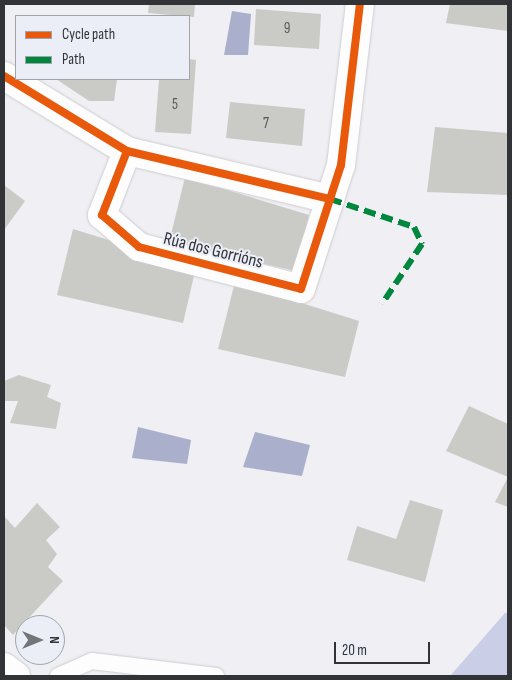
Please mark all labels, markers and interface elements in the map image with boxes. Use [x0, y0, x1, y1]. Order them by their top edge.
legend [15, 15, 190, 80]
house number: 9 [284, 20, 290, 38]
text: Cycle path [62, 25, 115, 44]
text: Path [62, 50, 85, 69]
house number: 5 [172, 96, 178, 114]
house number: 7 [263, 115, 269, 133]
street label: Rúa dos Gorrións [161, 228, 265, 274]
north arrow [15, 615, 65, 665]
scale bar [337, 632, 433, 664]
text: N [46, 636, 63, 644]
text: 20 m [342, 641, 367, 660]

